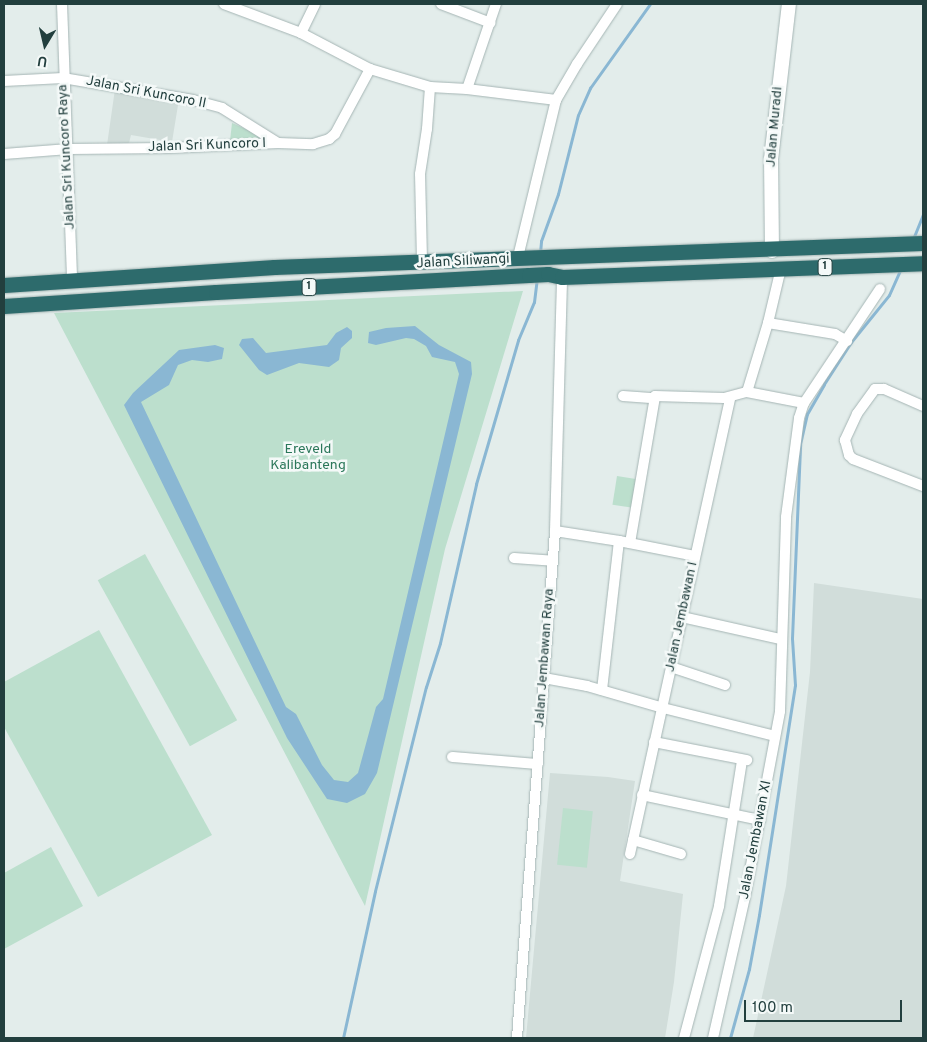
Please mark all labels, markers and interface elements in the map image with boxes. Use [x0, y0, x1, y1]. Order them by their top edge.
north arrow [20, 20, 70, 70]
text: U [36, 51, 49, 69]
street label: Jalan Sri Kuncoro II [84, 73, 208, 113]
street label: Jalan Sri Kuncoro Raya [55, 84, 79, 230]
street label: Jalan Muradi [763, 86, 787, 168]
street label: Jalan Sri Kuncoro I [148, 136, 266, 156]
street label: Jalan Siliwangi [416, 251, 510, 273]
road number: 1 [818, 258, 832, 276]
road number: 1 [302, 278, 316, 296]
park label: Ereveld Kalibanteng [270, 442, 346, 474]
street label: Jalan Jembawan I [662, 560, 702, 674]
street label: Jalan Jembawan Raya [532, 588, 558, 728]
street label: Jalan Jembawan XI [736, 779, 776, 901]
scale bar [747, 990, 904, 1022]
text: 100 m [752, 999, 793, 1018]

